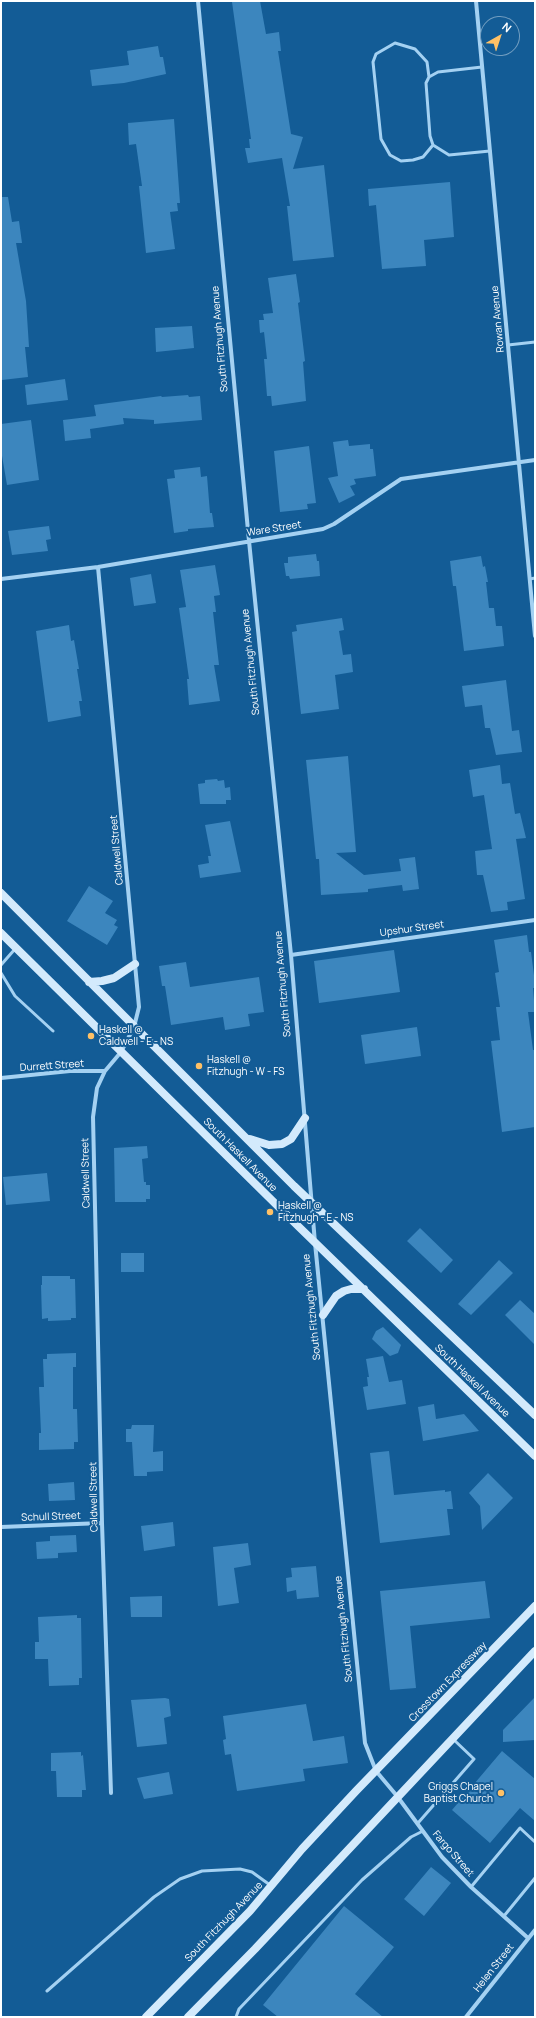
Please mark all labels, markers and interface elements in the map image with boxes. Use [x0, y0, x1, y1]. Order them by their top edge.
north arrow [480, 16, 520, 56]
text: N [499, 19, 515, 35]
street label: South Fitzhugh Avenue [209, 285, 231, 393]
street label: Rowan Avenue [489, 285, 507, 353]
street label: Ware Street [246, 519, 302, 539]
street label: South Fitzhugh Avenue [239, 608, 263, 716]
street label: Caldwell Street [108, 814, 126, 886]
street label: Upshur Street [379, 919, 445, 939]
street label: South Fitzhugh Avenue [272, 930, 294, 1038]
place label: Haskell @ Caldwell - E - NS [99, 1024, 173, 1048]
marker: Haskell @ Caldwell - E - NS [86, 1031, 96, 1041]
place label: Haskell @ Fitzhugh - W - FS [207, 1054, 284, 1078]
street label: Durrett Street [19, 1058, 85, 1074]
marker: Haskell @ Fitzhugh - W - FS [194, 1061, 204, 1071]
street label: South Haskell Avenue [201, 1116, 279, 1194]
street label: Caldwell Street [79, 1138, 93, 1208]
place label: Haskell @ Fitzhugh - E - NS [278, 1200, 354, 1224]
marker: Haskell @ Fitzhugh - E - NS [265, 1207, 275, 1217]
street label: South Fitzhugh Avenue [300, 1253, 324, 1361]
street label: South Haskell Avenue [432, 1342, 512, 1420]
street label: Caldwell Street [87, 1462, 101, 1532]
street label: Schull Street [21, 1510, 81, 1524]
street label: South Fitzhugh Avenue [332, 1575, 356, 1683]
street label: Crosstown Expressway [407, 1639, 489, 1725]
place label: Griggs Chapel Baptist Church [424, 1781, 493, 1804]
marker: Griggs Chapel Baptist Church [496, 1788, 506, 1798]
street label: Fargo Street [430, 1829, 476, 1879]
street label: South Fitzhugh Avenue [183, 1879, 265, 1965]
street label: Helen Street [471, 1941, 517, 1995]

